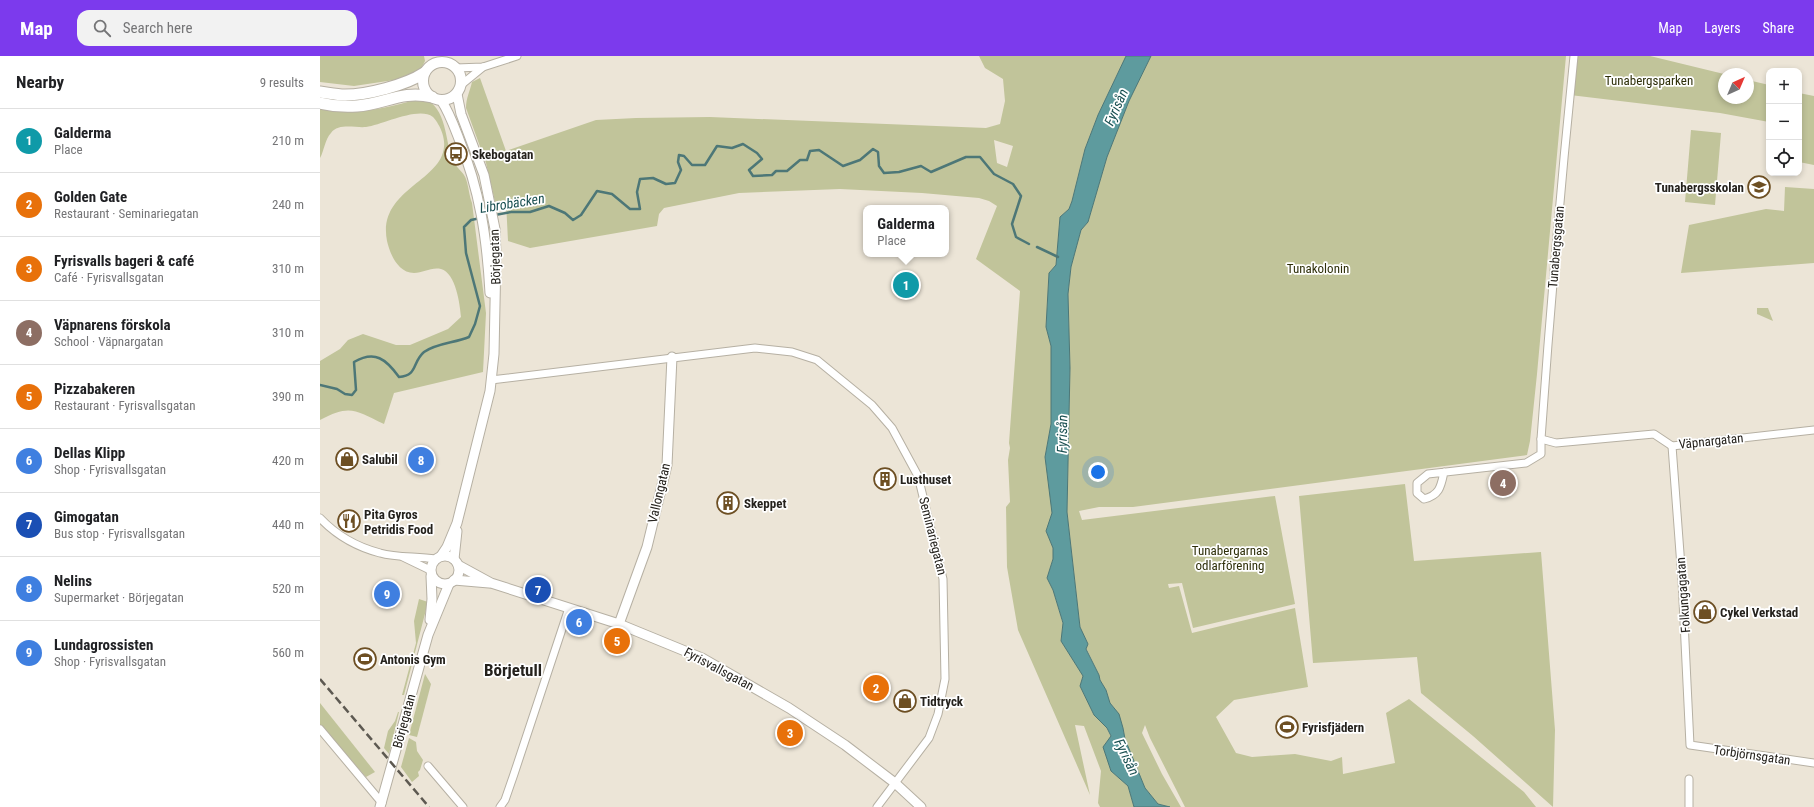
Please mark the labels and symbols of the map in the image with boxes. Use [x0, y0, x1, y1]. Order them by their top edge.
north arrow [1718, 68, 1754, 104]
park label: Tunabergsparken [1605, 73, 1693, 88]
water label: Fyrisån [1101, 86, 1131, 128]
bus stop icon: Skebogatan [443, 141, 469, 167]
place label: Skebogatan [472, 147, 533, 162]
school or university icon: Tunabergsskolan [1746, 174, 1772, 200]
place label: Tunabergsskolan [1655, 180, 1744, 195]
water label: Librobäcken [478, 190, 546, 216]
street label: Tunabergsgatan [1545, 205, 1567, 289]
street label: Börjegatan [487, 229, 503, 285]
park label: Tunakolonin [1287, 261, 1349, 276]
pin: 1 [893, 270, 919, 300]
water label: Fyrisån [1054, 415, 1070, 453]
street label: Väpnargatan [1678, 430, 1744, 452]
pin: 8 [408, 445, 434, 475]
shop icon: Salubil [334, 446, 360, 472]
place label: Salubil [362, 452, 398, 467]
street label: Vallongatan [645, 462, 673, 524]
your location [1088, 462, 1108, 482]
building icon: Lusthuset [872, 466, 898, 492]
pin: 4 [1490, 468, 1516, 498]
place label: Lusthuset [900, 472, 951, 487]
building icon: Skeppet [715, 490, 741, 516]
street label: Seminariegatan [916, 495, 950, 577]
place label: Skeppet [744, 496, 786, 511]
place label: Pita Gyros Petridis Food [364, 507, 433, 537]
restaurant icon: Pita Gyros Petridis Food [336, 508, 362, 534]
park label: Tunabergarnas odlarförening [1192, 543, 1268, 573]
street label: Folkungagatan [1673, 557, 1693, 633]
pin: 7 [525, 575, 551, 605]
pin: 9 [374, 579, 400, 609]
shop icon: Cykel Verkstad [1692, 599, 1718, 625]
place label: Cykel Verkstad [1720, 605, 1798, 620]
pin: 6 [566, 607, 592, 637]
pin: 5 [604, 626, 630, 656]
street label: Fyrisvallsgatan [681, 644, 757, 694]
sports icon: Antonis Gym [352, 646, 378, 672]
place label: Antonis Gym [380, 652, 446, 667]
district label: Börjetull [484, 660, 542, 680]
pin: 2 [863, 673, 889, 703]
shop icon: Tidtryck [892, 688, 918, 714]
street label: Börjegatan [390, 692, 418, 750]
place label: Tidtryck [920, 694, 964, 709]
sports icon: Fyrisfjädern [1274, 714, 1300, 740]
pin: 3 [777, 718, 803, 748]
place label: Fyrisfjädern [1302, 720, 1364, 735]
water label: Fyrisån [1111, 736, 1143, 778]
street label: Torbjörnsgatan [1712, 742, 1792, 768]

